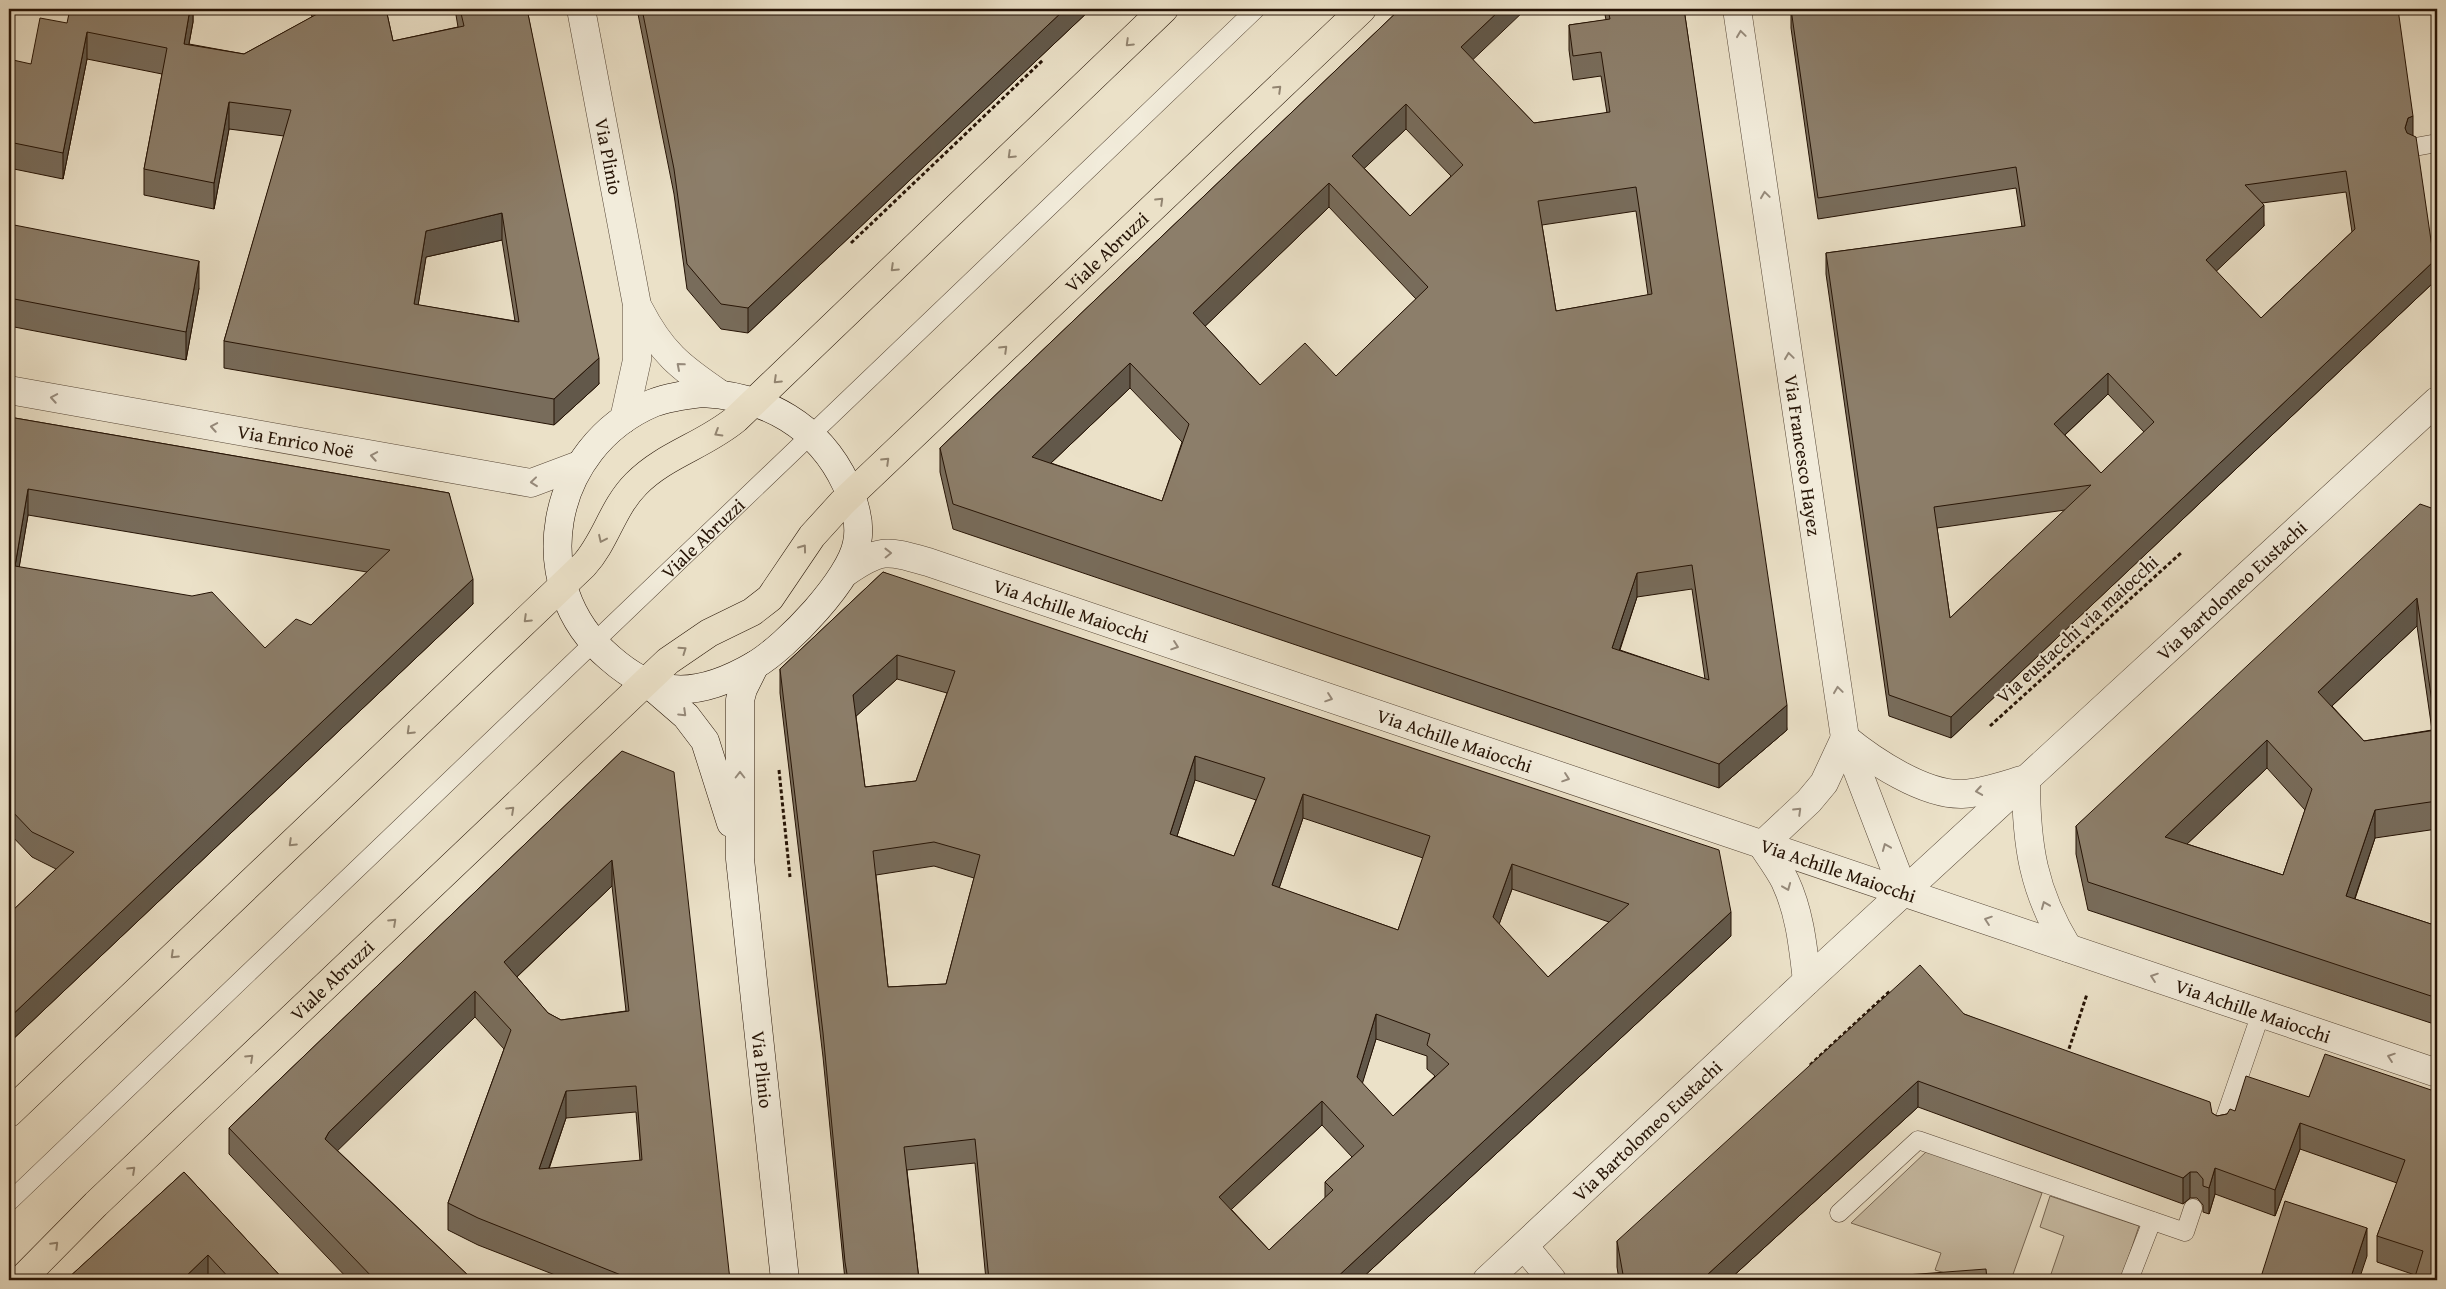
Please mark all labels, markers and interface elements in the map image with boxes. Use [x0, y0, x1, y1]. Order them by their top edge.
one-way arrow [1736, 30, 1747, 38]
one-way arrow [1125, 37, 1134, 46]
one-way arrow [1272, 86, 1281, 95]
street label: Via Plinio [588, 116, 630, 197]
one-way arrow [1008, 149, 1017, 158]
one-way arrow [1760, 191, 1771, 199]
one-way arrow [1154, 197, 1163, 206]
street label: Viale Abruzzi [1058, 205, 1155, 299]
one-way arrow [891, 262, 900, 271]
one-way arrow [998, 346, 1007, 355]
one-way arrow [1784, 352, 1794, 360]
one-way arrow [677, 363, 686, 371]
street label: Via Francesco Hayez [1777, 373, 1829, 538]
one-way arrow [774, 374, 783, 383]
one-way arrow [49, 394, 58, 404]
street label: Via Enrico Noë [235, 417, 356, 465]
one-way arrow [209, 422, 218, 433]
one-way arrow [714, 426, 723, 436]
one-way arrow [369, 451, 378, 461]
one-way arrow [881, 458, 890, 467]
one-way arrow [529, 476, 537, 487]
street label: Viale Abruzzi [654, 491, 751, 585]
street label: Via Bartolomeo Eustachi [2150, 514, 2313, 667]
one-way arrow [598, 534, 608, 543]
one-way arrow [797, 544, 806, 553]
one-way arrow [884, 548, 892, 559]
street label: Via eustacchi via maiocchi [1990, 548, 2164, 710]
street label: Via Achille Maiocchi [990, 571, 1153, 650]
one-way arrow [524, 613, 533, 622]
one-way arrow [1170, 640, 1179, 650]
one-way arrow [677, 647, 687, 656]
one-way arrow [1833, 686, 1843, 694]
one-way arrow [1324, 692, 1333, 702]
street label: Via Achille Maiocchi [1373, 701, 1536, 780]
one-way arrow [677, 707, 686, 716]
one-way arrow [406, 725, 415, 734]
one-way arrow [735, 771, 745, 778]
one-way arrow [1561, 772, 1569, 782]
one-way arrow [1974, 786, 1983, 796]
one-way arrow [505, 807, 514, 816]
one-way arrow [1792, 808, 1801, 817]
street label: Via Achille Maiocchi [1757, 831, 1920, 910]
one-way arrow [289, 837, 298, 846]
one-way arrow [1881, 843, 1892, 852]
one-way arrow [1781, 882, 1791, 890]
one-way arrow [2040, 901, 2051, 910]
one-way arrow [1985, 916, 1993, 926]
one-way arrow [387, 919, 396, 928]
street label: Viale Abruzzi [284, 933, 380, 1027]
one-way arrow [171, 949, 180, 958]
street label: Via Achille Maiocchi [2172, 971, 2335, 1050]
one-way arrow [2151, 973, 2159, 983]
street label: Via Plinio [744, 1030, 781, 1110]
street label: Via Bartolomeo Eustachi [1566, 1053, 1728, 1208]
one-way arrow [2387, 1053, 2396, 1063]
one-way arrow [244, 1055, 253, 1064]
one-way arrow [126, 1167, 135, 1176]
one-way arrow [49, 1242, 58, 1251]

